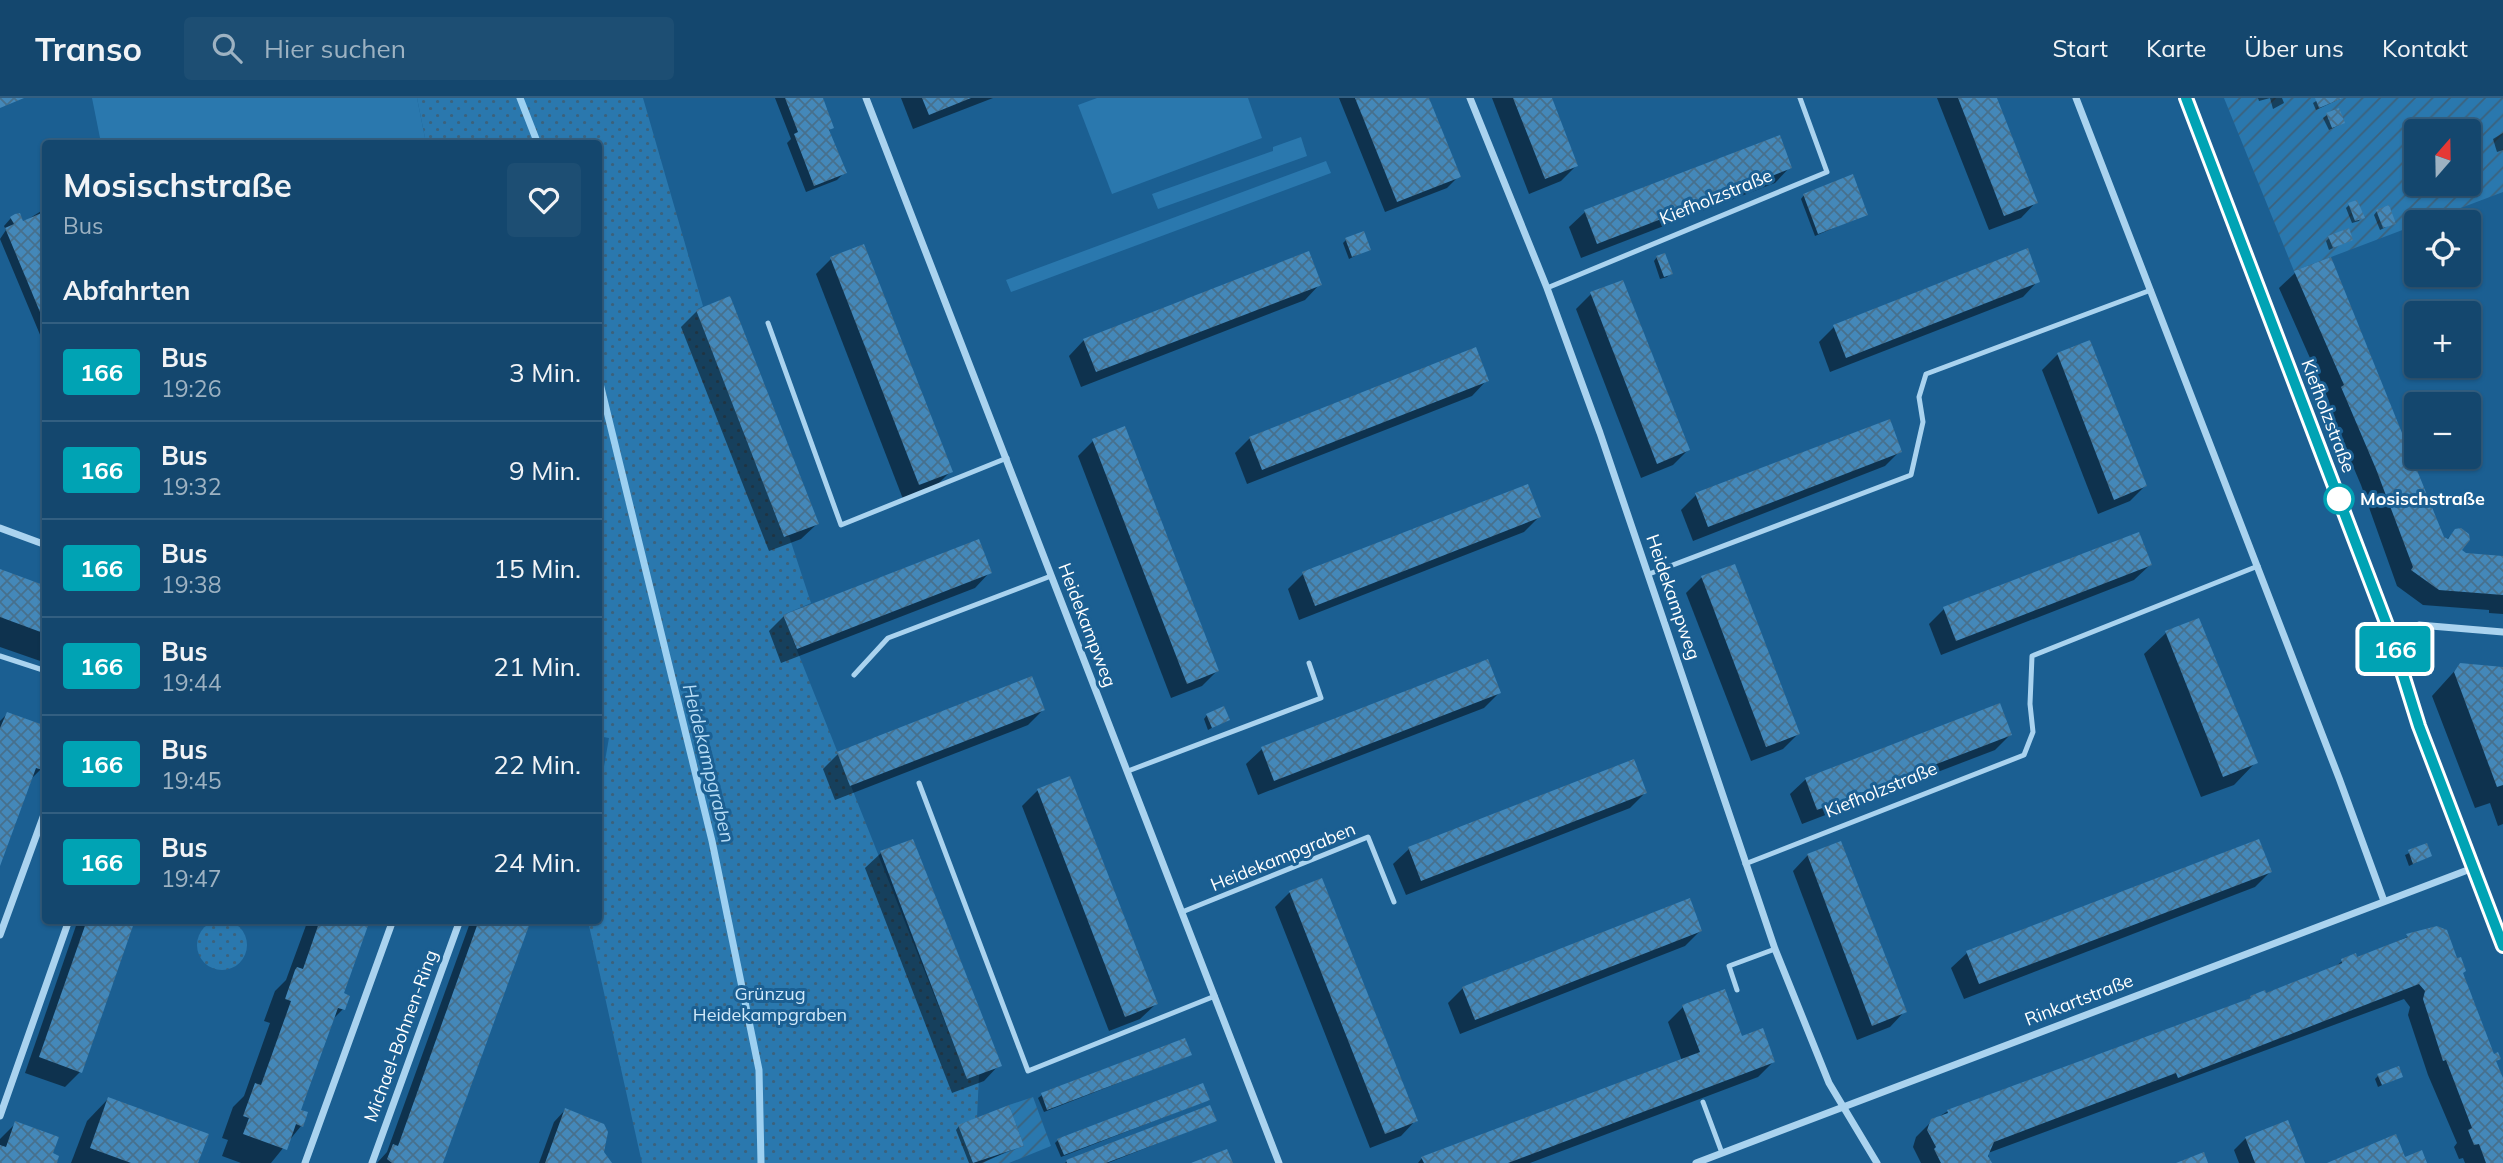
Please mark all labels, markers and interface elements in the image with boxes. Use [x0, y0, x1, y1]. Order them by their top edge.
search box [184, 17, 674, 80]
text: Transo [35, 28, 142, 69]
icon: search [208, 29, 246, 67]
text: Hier suchen [264, 32, 406, 65]
text: Start [2052, 33, 2108, 63]
text: Karte [2146, 33, 2206, 63]
text: Über uns [2244, 33, 2344, 63]
text: Kontakt [2382, 33, 2468, 63]
north arrow [2404, 119, 2482, 196]
map controls [2404, 119, 2481, 469]
button: heart [507, 163, 581, 237]
street label: Kiefholzstraße [1656, 163, 1776, 230]
text: Mosischstraße [63, 164, 292, 205]
button: locate [2404, 210, 2481, 287]
text: Bus [63, 211, 103, 240]
text: Abfahrten [63, 274, 190, 307]
button: + [2404, 301, 2481, 378]
text: Bus [161, 341, 207, 374]
text: 3 Min. [509, 356, 581, 389]
street label: Kiefholzstraße [2296, 356, 2361, 476]
text: 166 [80, 357, 123, 387]
text: 19:26 [161, 374, 221, 403]
button: − [2404, 392, 2481, 469]
text: Bus [161, 439, 207, 472]
text: 9 Min. [509, 454, 581, 487]
text: 166 [80, 455, 123, 485]
text: 19:32 [161, 472, 221, 501]
marker: Mosischstraße [2324, 484, 2354, 514]
place label: Mosischstraße [2360, 487, 2485, 510]
street label: Heidekampweg [1641, 531, 1706, 663]
text: Bus [161, 537, 207, 570]
text: 15 Min. [493, 552, 581, 585]
text: 166 [80, 553, 123, 583]
street label: Heidekampweg [1053, 560, 1122, 690]
text: 19:38 [161, 570, 221, 599]
line badge: 166 [2355, 626, 2435, 672]
text: 166 [2373, 634, 2417, 664]
text: Bus [161, 635, 207, 668]
text: 21 Min. [493, 650, 581, 683]
text: 166 [80, 651, 123, 681]
text: 19:44 [161, 668, 221, 697]
water label: Heidekampgraben [678, 681, 740, 845]
text: Bus [161, 733, 207, 766]
text: 22 Min. [493, 748, 581, 781]
text: 166 [80, 749, 123, 779]
street label: Kiefholzstraße [1821, 756, 1941, 823]
text: 19:45 [161, 766, 221, 795]
street label: Heidekampgraben [1207, 817, 1359, 896]
text: Bus [161, 831, 207, 864]
text: 24 Min. [493, 846, 581, 879]
text: 166 [80, 847, 123, 877]
text: 19:47 [161, 864, 221, 893]
street label: Michael-Bohnen-Ring [359, 947, 442, 1125]
street label: Rinkartstraße [2021, 968, 2136, 1031]
park label: Grünzug Heidekampgraben [693, 982, 847, 1026]

